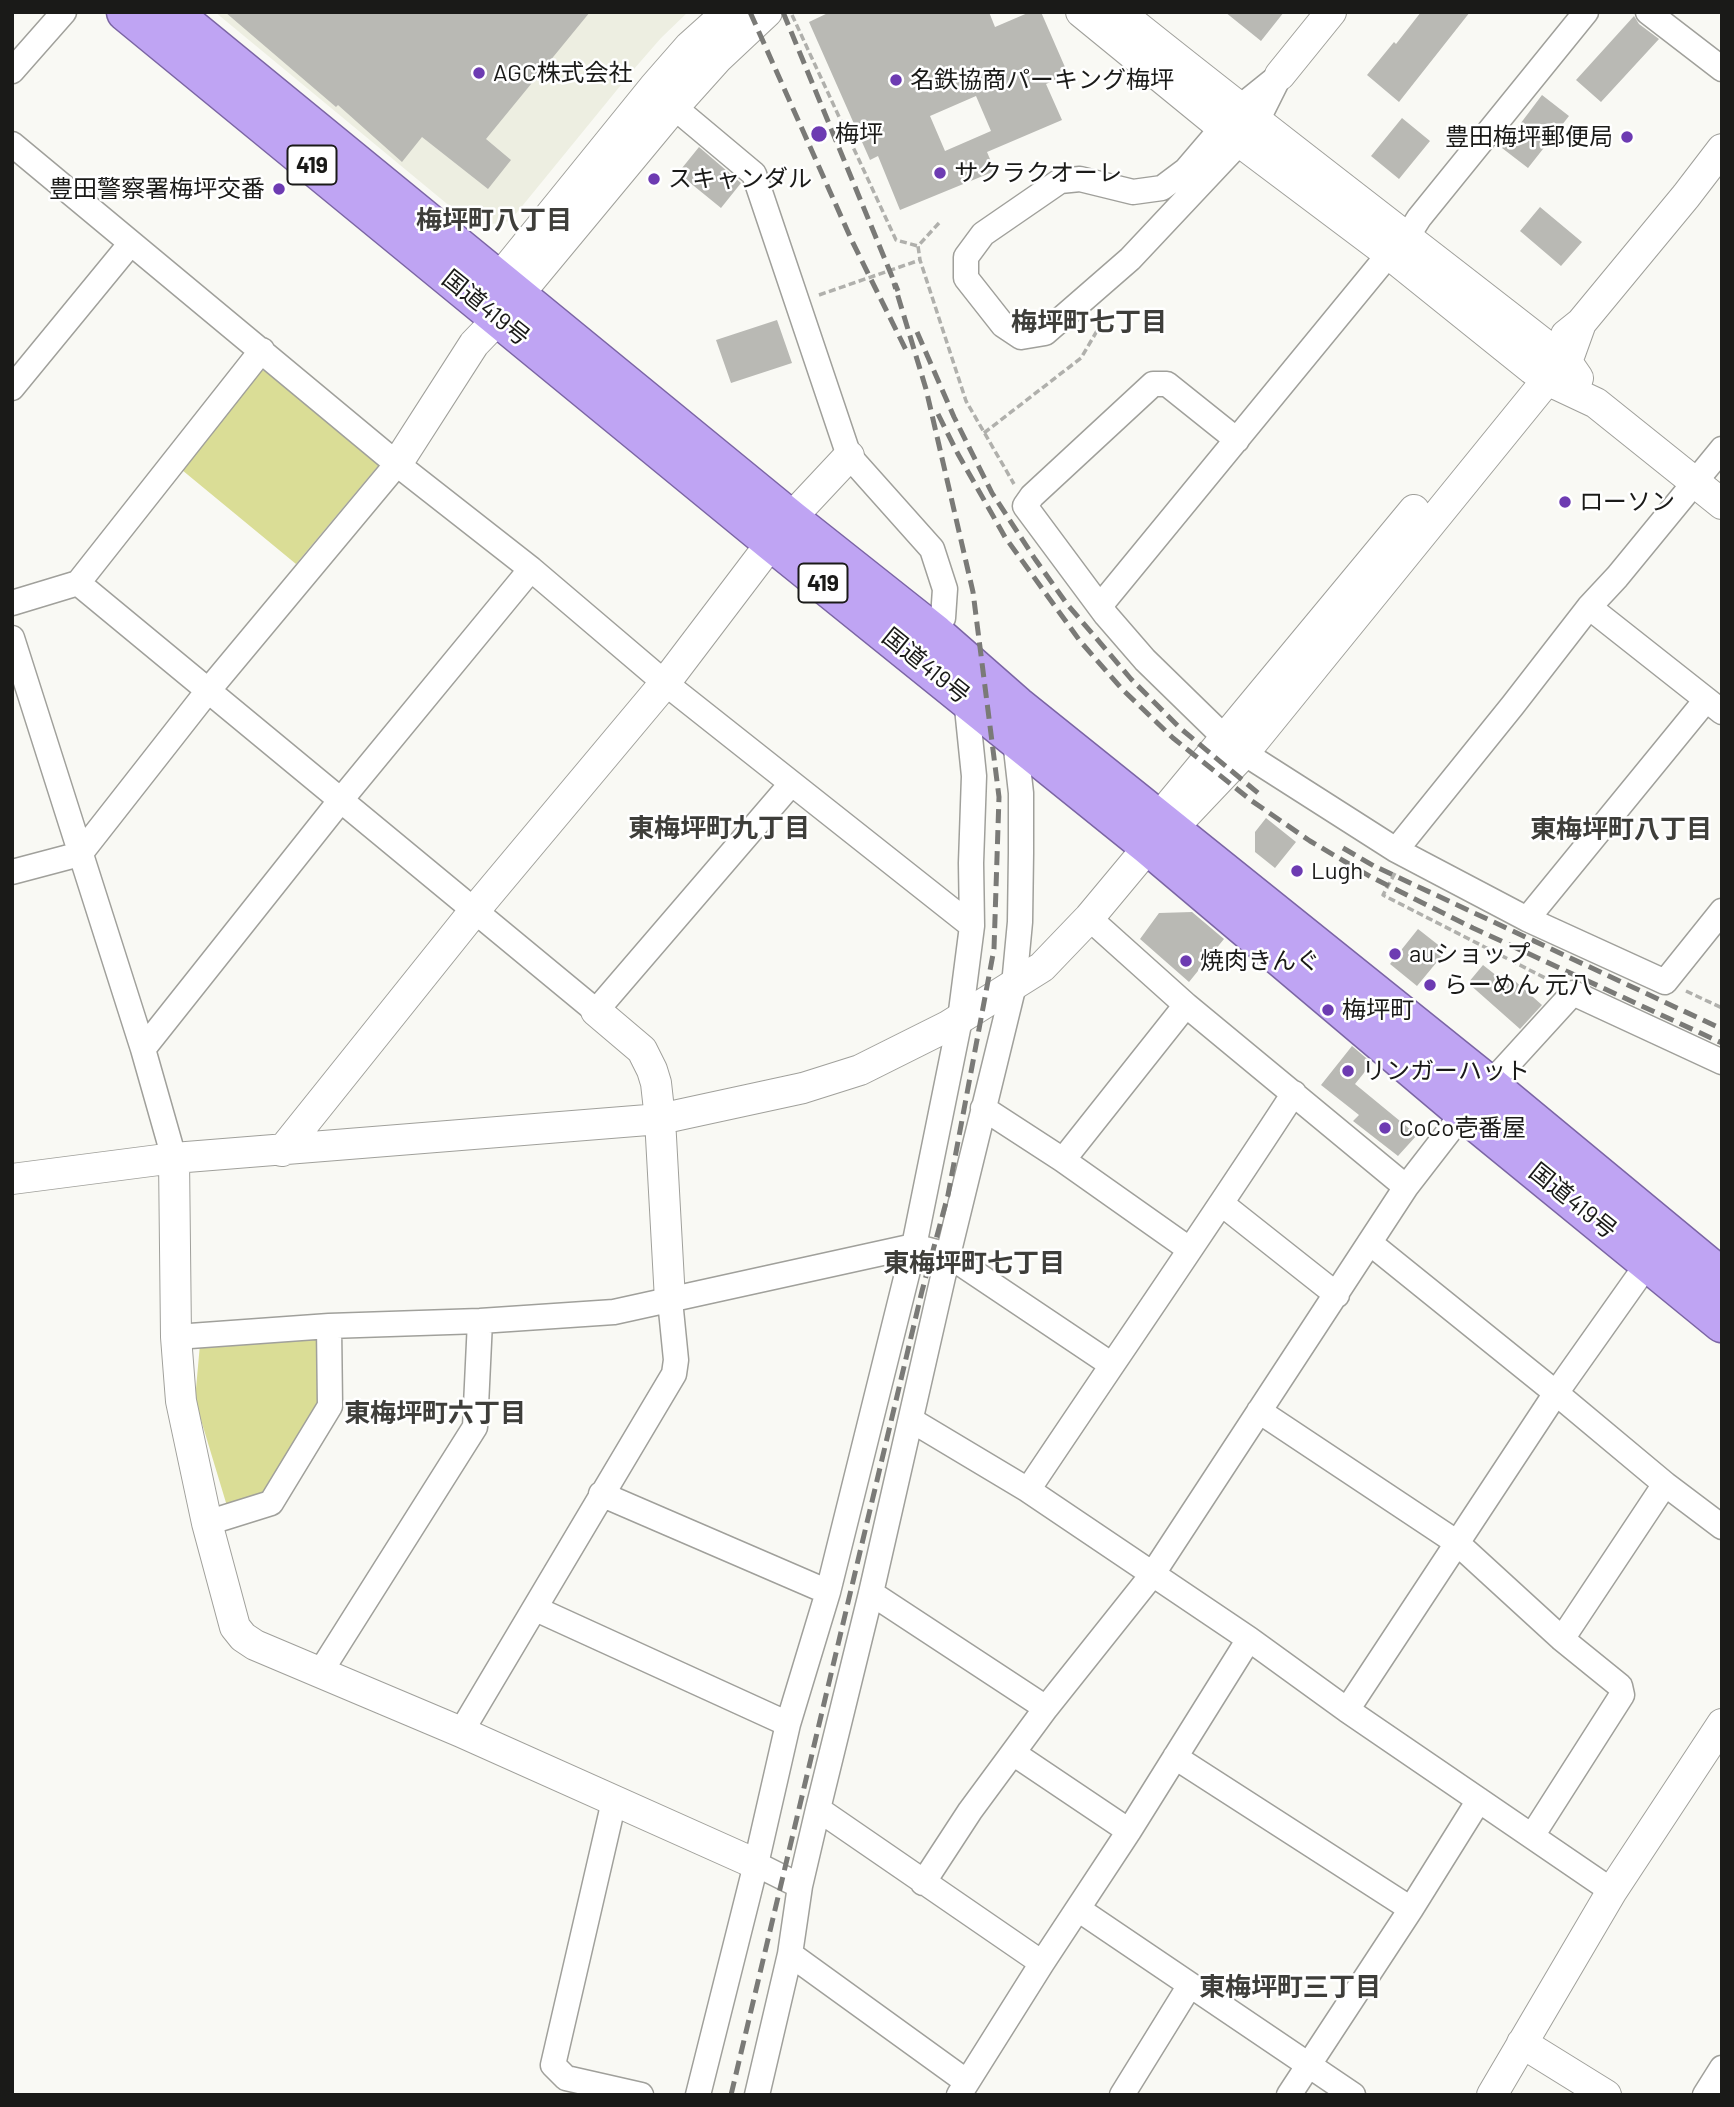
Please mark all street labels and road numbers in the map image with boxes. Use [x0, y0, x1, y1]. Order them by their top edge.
road number: 419 [288, 146, 336, 184]
street label: 国道419号 [437, 264, 535, 352]
road number: 419 [798, 564, 848, 603]
street label: 国道419号 [877, 622, 975, 710]
street label: 国道419号 [1524, 1157, 1622, 1245]

